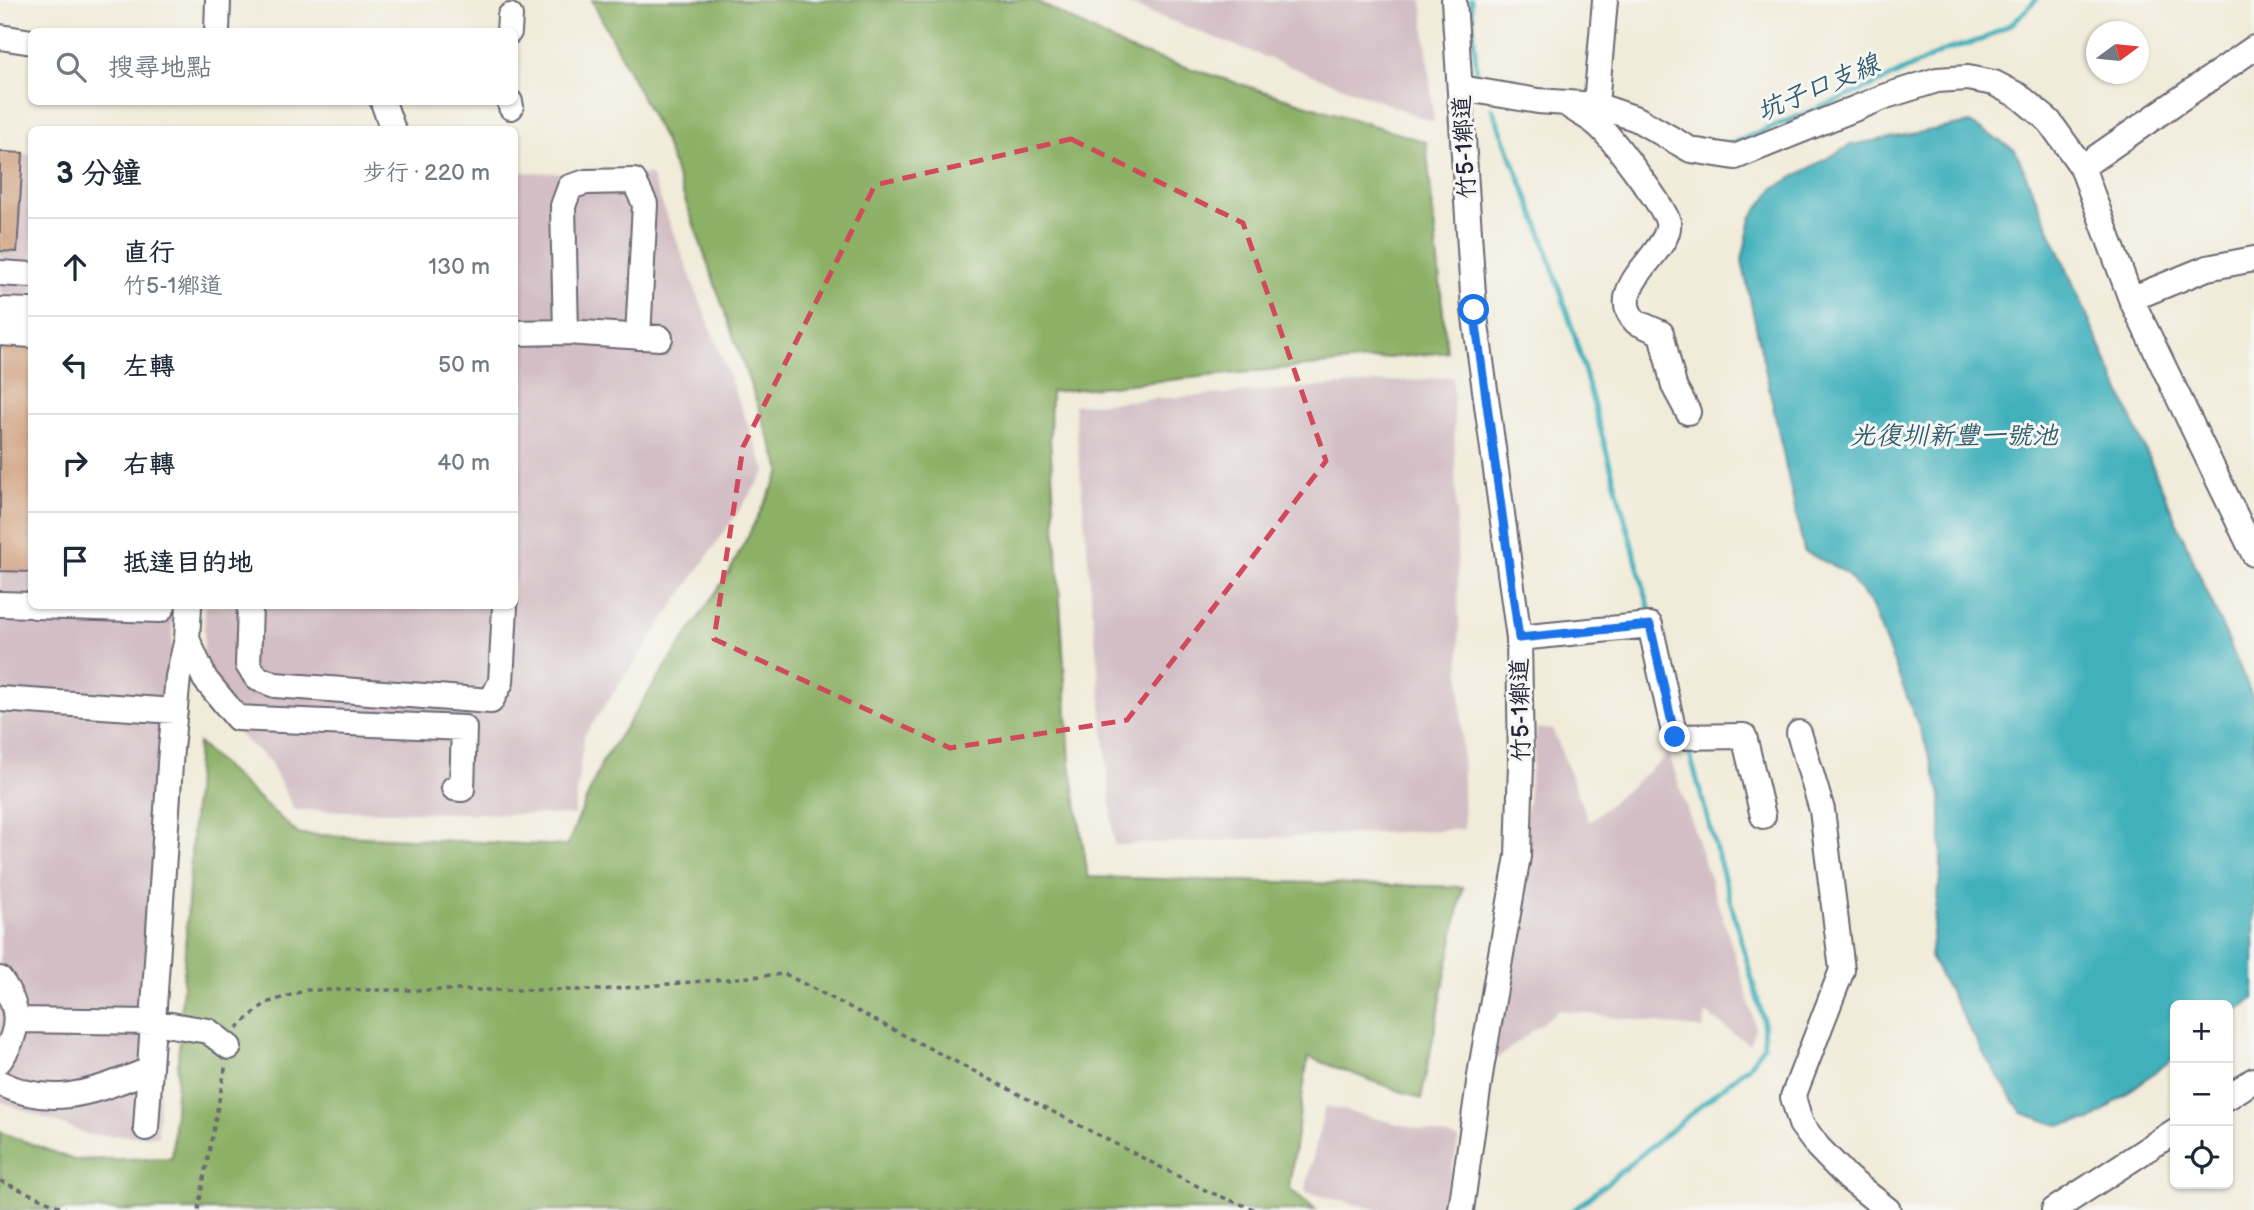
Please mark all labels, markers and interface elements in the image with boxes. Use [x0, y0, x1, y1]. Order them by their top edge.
north arrow [2086, 21, 2149, 84]
search box [28, 28, 518, 105]
icon: search [52, 48, 90, 86]
water label: 坑子口支線 [1753, 48, 1886, 128]
text: 搜尋地點 [108, 53, 212, 84]
street label: 竹5-1鄉道 [1447, 94, 1482, 200]
text: 3 分鐘 [56, 156, 142, 192]
text: 步行 · 220 m [363, 159, 490, 187]
text: 直行 [123, 238, 175, 269]
icon: ahead [56, 248, 94, 286]
text: 130 m [428, 253, 490, 281]
text: 竹5-1鄉道 [123, 272, 223, 300]
route start [1458, 294, 1489, 325]
icon: left [56, 346, 94, 384]
text: 50 m [438, 351, 490, 379]
text: 左轉 [123, 352, 175, 383]
water label: 光復圳新豐一號池 [1850, 421, 2059, 452]
icon: right [56, 444, 94, 482]
text: 40 m [437, 449, 490, 477]
text: 右轉 [123, 450, 175, 481]
icon: arrive [56, 542, 94, 580]
text: 抵達目的地 [123, 548, 253, 579]
street label: 竹5-1鄉道 [1505, 658, 1536, 762]
route end [1659, 721, 1690, 752]
map controls [2170, 1000, 2233, 1189]
button: + [2170, 1000, 2233, 1063]
button: − [2170, 1063, 2233, 1126]
button: locate [2170, 1126, 2233, 1189]

